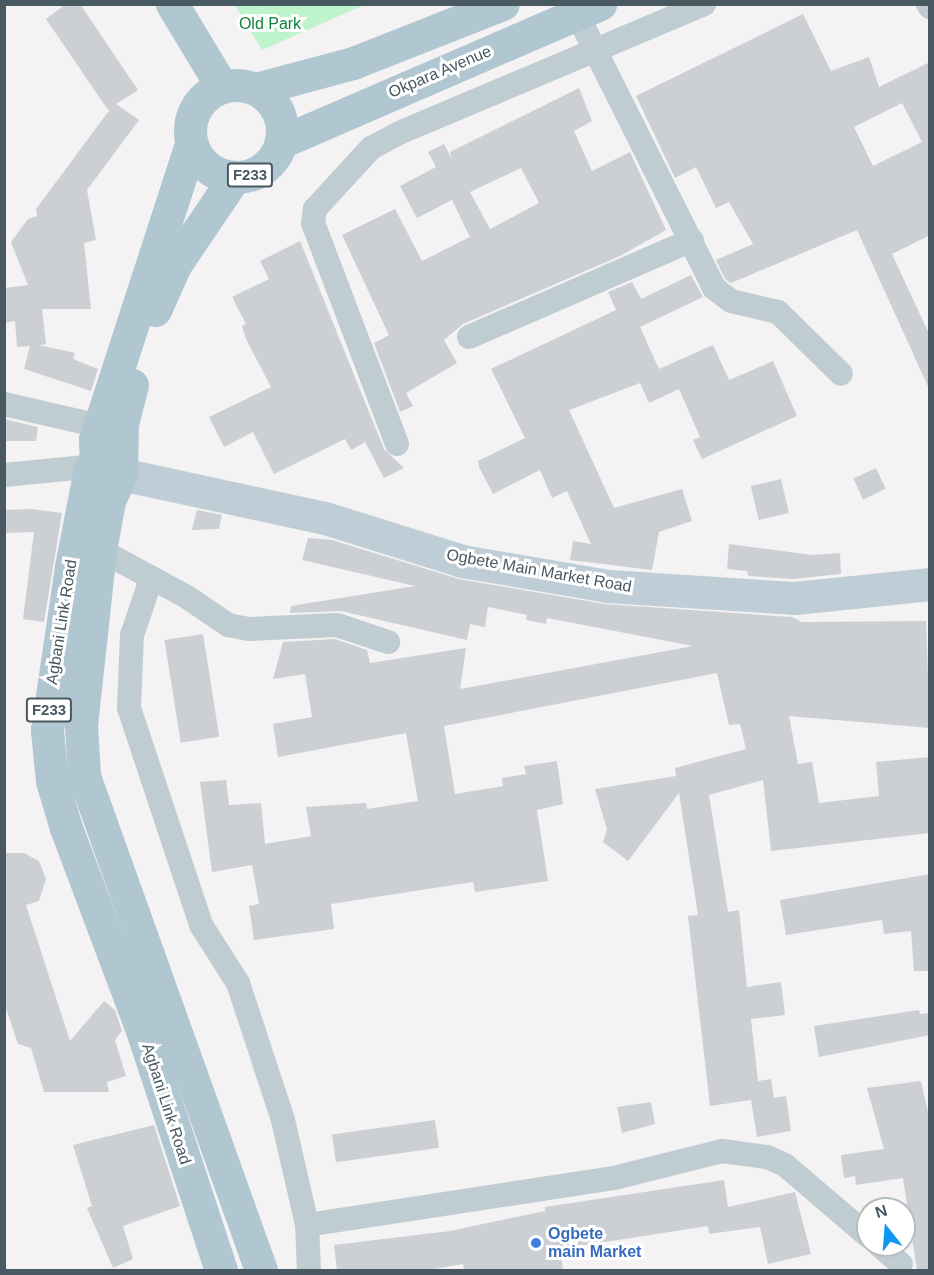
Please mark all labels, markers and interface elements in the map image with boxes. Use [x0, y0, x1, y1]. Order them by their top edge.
park label: Old Park [239, 14, 301, 34]
street label: Okpara Avenue [385, 41, 495, 103]
road number: F233 [226, 163, 274, 187]
street label: Ogbete Main Market Road [445, 545, 633, 597]
street label: Agbani Link Road [43, 558, 81, 686]
road number: F233 [25, 698, 73, 722]
street label: Agbani Link Road [137, 1041, 195, 1167]
north arrow [856, 1197, 916, 1257]
text: N [873, 1201, 889, 1221]
place label: Ogbete main Market [548, 1224, 641, 1262]
marker: Ogbete main Market [529, 1236, 543, 1250]

